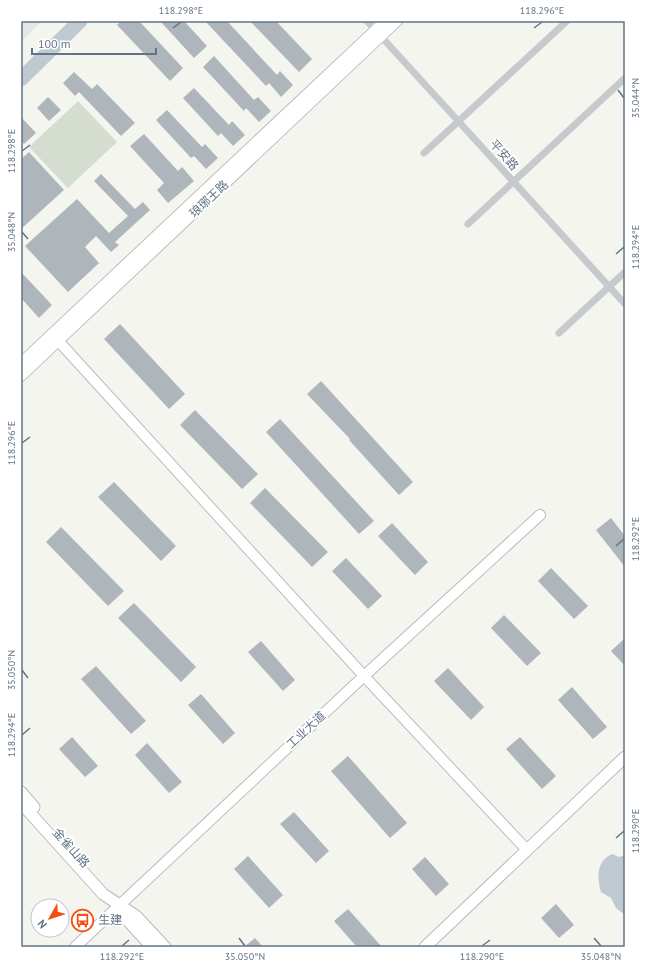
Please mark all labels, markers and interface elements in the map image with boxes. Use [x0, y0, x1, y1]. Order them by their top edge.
text: 118.298°E [159, 4, 203, 17]
text: 118.296°E [520, 4, 564, 17]
scale bar [32, 30, 156, 56]
text: 100 m [38, 36, 71, 51]
text: 35.044°N [629, 78, 642, 118]
text: 118.298°E [5, 129, 18, 173]
street label: 平安路 [487, 136, 522, 173]
street label: 琅琊王路 [186, 177, 231, 220]
text: 35.048°N [5, 212, 18, 252]
text: 118.294°E [629, 225, 642, 269]
text: 118.296°E [5, 421, 18, 465]
text: 118.292°E [629, 517, 642, 561]
text: 35.050°N [5, 650, 18, 690]
street label: 工业大道 [283, 708, 328, 751]
text: 118.294°E [5, 713, 18, 757]
text: 118.290°E [629, 809, 642, 853]
street label: 金雀山路 [50, 825, 93, 871]
north arrow [30, 898, 70, 938]
bus stop icon: 生建 [70, 907, 96, 933]
place label: 生建 [98, 912, 122, 927]
text: N [35, 917, 50, 932]
text: 118.292°E [100, 950, 144, 963]
text: 35.050°N [225, 950, 265, 963]
text: 118.290°E [460, 950, 504, 963]
text: 35.048°N [581, 950, 621, 963]

